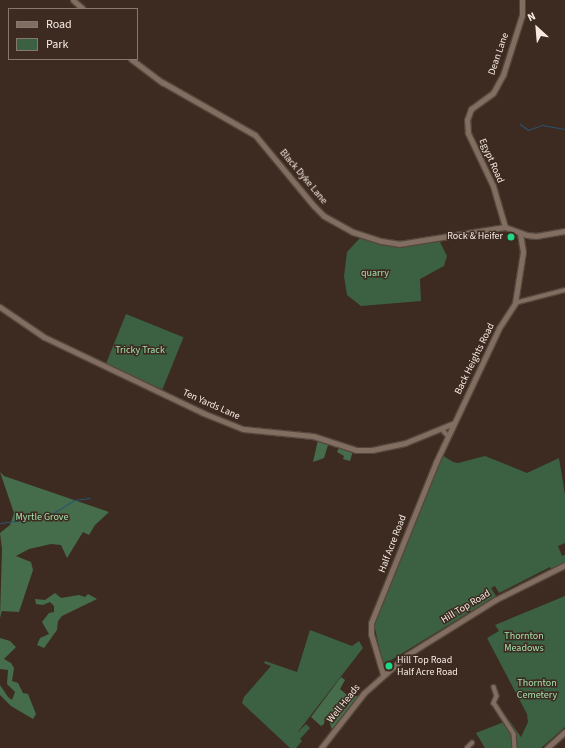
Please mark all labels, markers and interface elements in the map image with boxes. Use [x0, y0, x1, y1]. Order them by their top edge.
legend [8, 8, 138, 60]
north arrow [517, 8, 557, 48]
text: N [525, 8, 538, 25]
text: Road [46, 16, 72, 33]
street label: Dean Lane [486, 31, 512, 77]
text: Park [46, 36, 68, 53]
street label: Egypt Road [476, 137, 506, 185]
street label: Black Dyke Lane [277, 147, 329, 207]
place label: Rock & Heifer [447, 231, 503, 243]
marker: Rock & Heifer [506, 232, 516, 242]
park label: quarry [361, 268, 389, 280]
street label: Back Heights Road [453, 321, 497, 397]
park label: Tricky Track [115, 345, 165, 357]
street label: Ten Yards Lane [180, 387, 242, 423]
park label: Myrtle Grove [16, 512, 68, 524]
street label: Half Acre Road [377, 513, 409, 575]
street label: Hill Top Road [439, 588, 493, 626]
park label: Thornton Meadows [504, 630, 544, 654]
place label: Hill Top Road Half Acre Road [397, 654, 458, 678]
marker: Hill Top Road Half Acre Road [384, 661, 394, 671]
park label: Thornton Cemetery [517, 677, 557, 700]
street label: Well Heads [325, 682, 363, 726]

